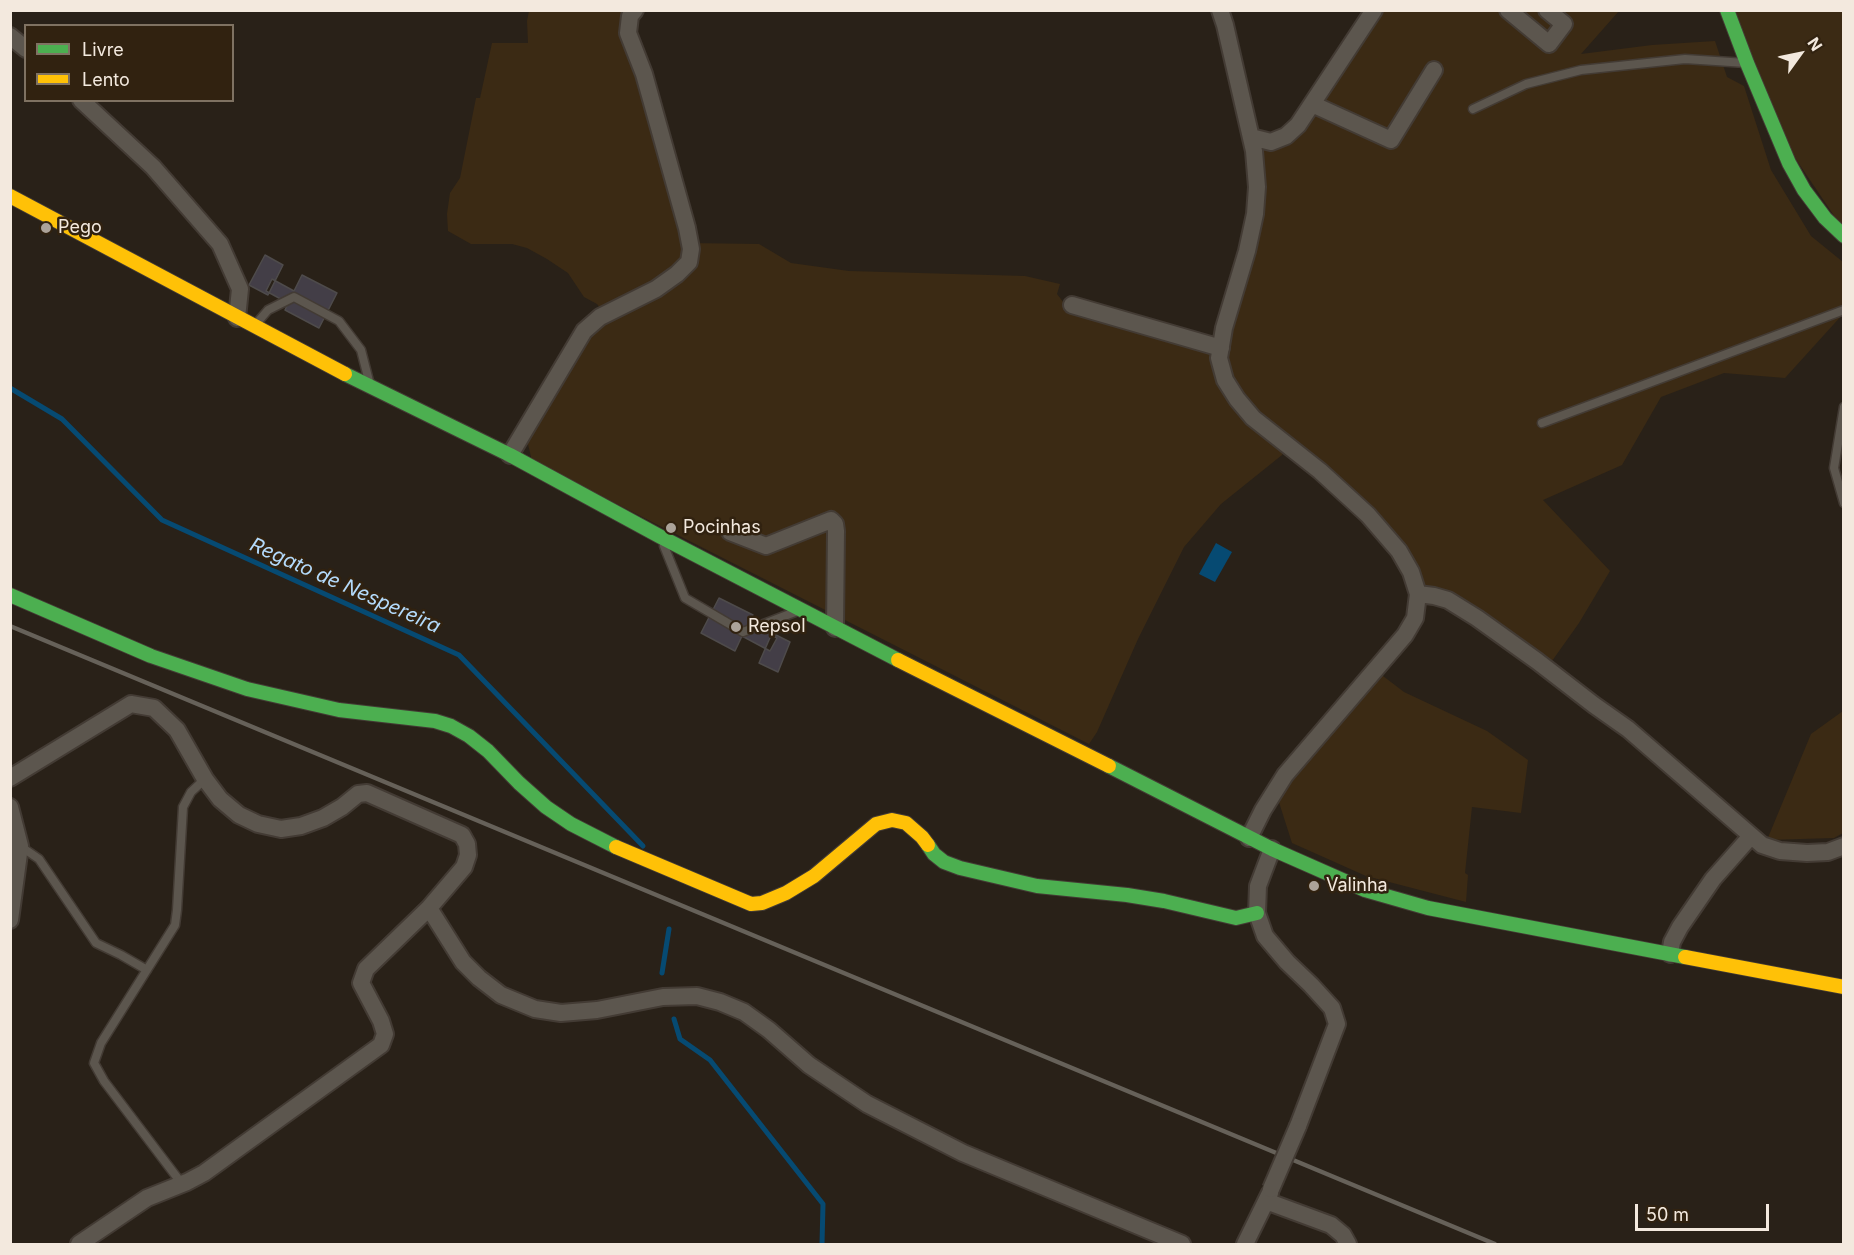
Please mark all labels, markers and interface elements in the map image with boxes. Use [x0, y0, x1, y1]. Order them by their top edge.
legend [24, 24, 234, 102]
north arrow [1770, 24, 1830, 84]
text: N [1803, 34, 1827, 55]
text: Livre [82, 39, 124, 60]
text: Lento [82, 69, 130, 90]
place label: Pego [58, 217, 102, 239]
marker: Pego [39, 221, 53, 235]
place label: Pocinhas [683, 517, 761, 539]
marker: Pocinhas [664, 521, 678, 535]
water label: Regato de Nespereira [246, 533, 444, 639]
place label: Repsol [748, 616, 805, 638]
marker: Repsol [729, 620, 743, 634]
place label: Valinha [1326, 875, 1388, 897]
marker: Valinha [1307, 879, 1321, 893]
scale bar [1638, 1192, 1772, 1230]
text: 50 m [1646, 1204, 1689, 1225]

